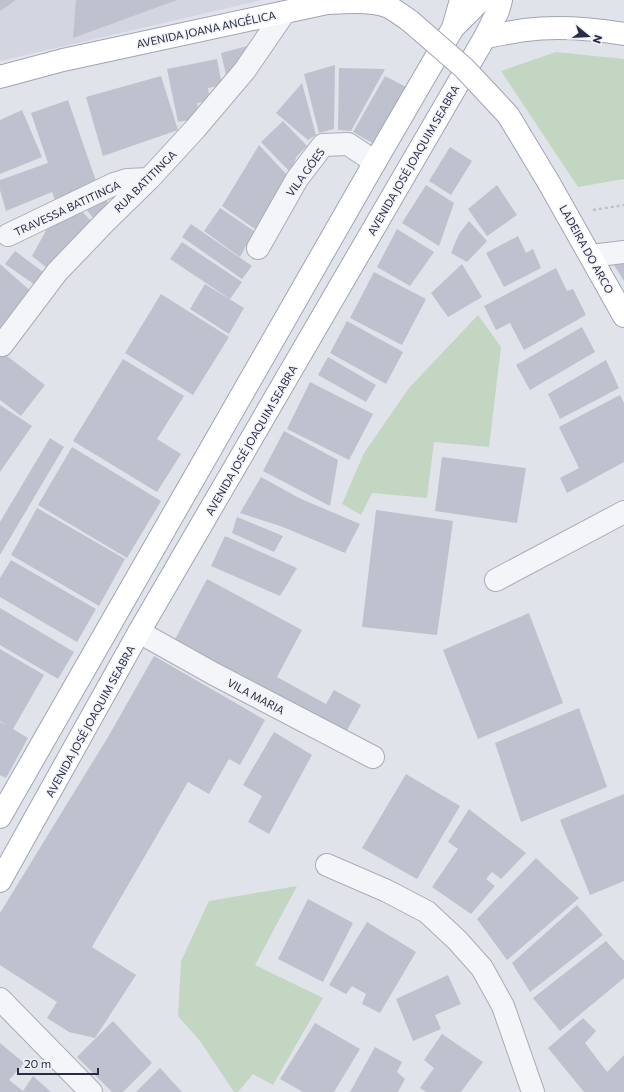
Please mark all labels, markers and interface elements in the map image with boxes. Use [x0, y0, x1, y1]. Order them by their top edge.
street label: AVENIDA JOANA ANGÉLICA [135, 7, 277, 51]
north arrow [568, 16, 608, 56]
text: N [591, 33, 605, 45]
street label: AVENIDA JOSÉ JOAQUIM SEABRA [364, 82, 463, 238]
street label: VILA GÓES [282, 145, 327, 199]
street label: RUA BATITINGA [111, 147, 179, 215]
street label: TRAVESSA BATITINGA [12, 177, 123, 238]
street label: LADEIRA DO ARCO [557, 202, 617, 296]
street label: AVENIDA JOSÉ JOAQUIM SEABRA [202, 362, 301, 518]
street label: AVENIDA JOSÉ JOAQUIM SEABRA [42, 642, 138, 800]
street label: VILA MARIA [225, 676, 287, 717]
scale bar [18, 1050, 98, 1076]
text: 20 m [24, 1056, 51, 1070]

